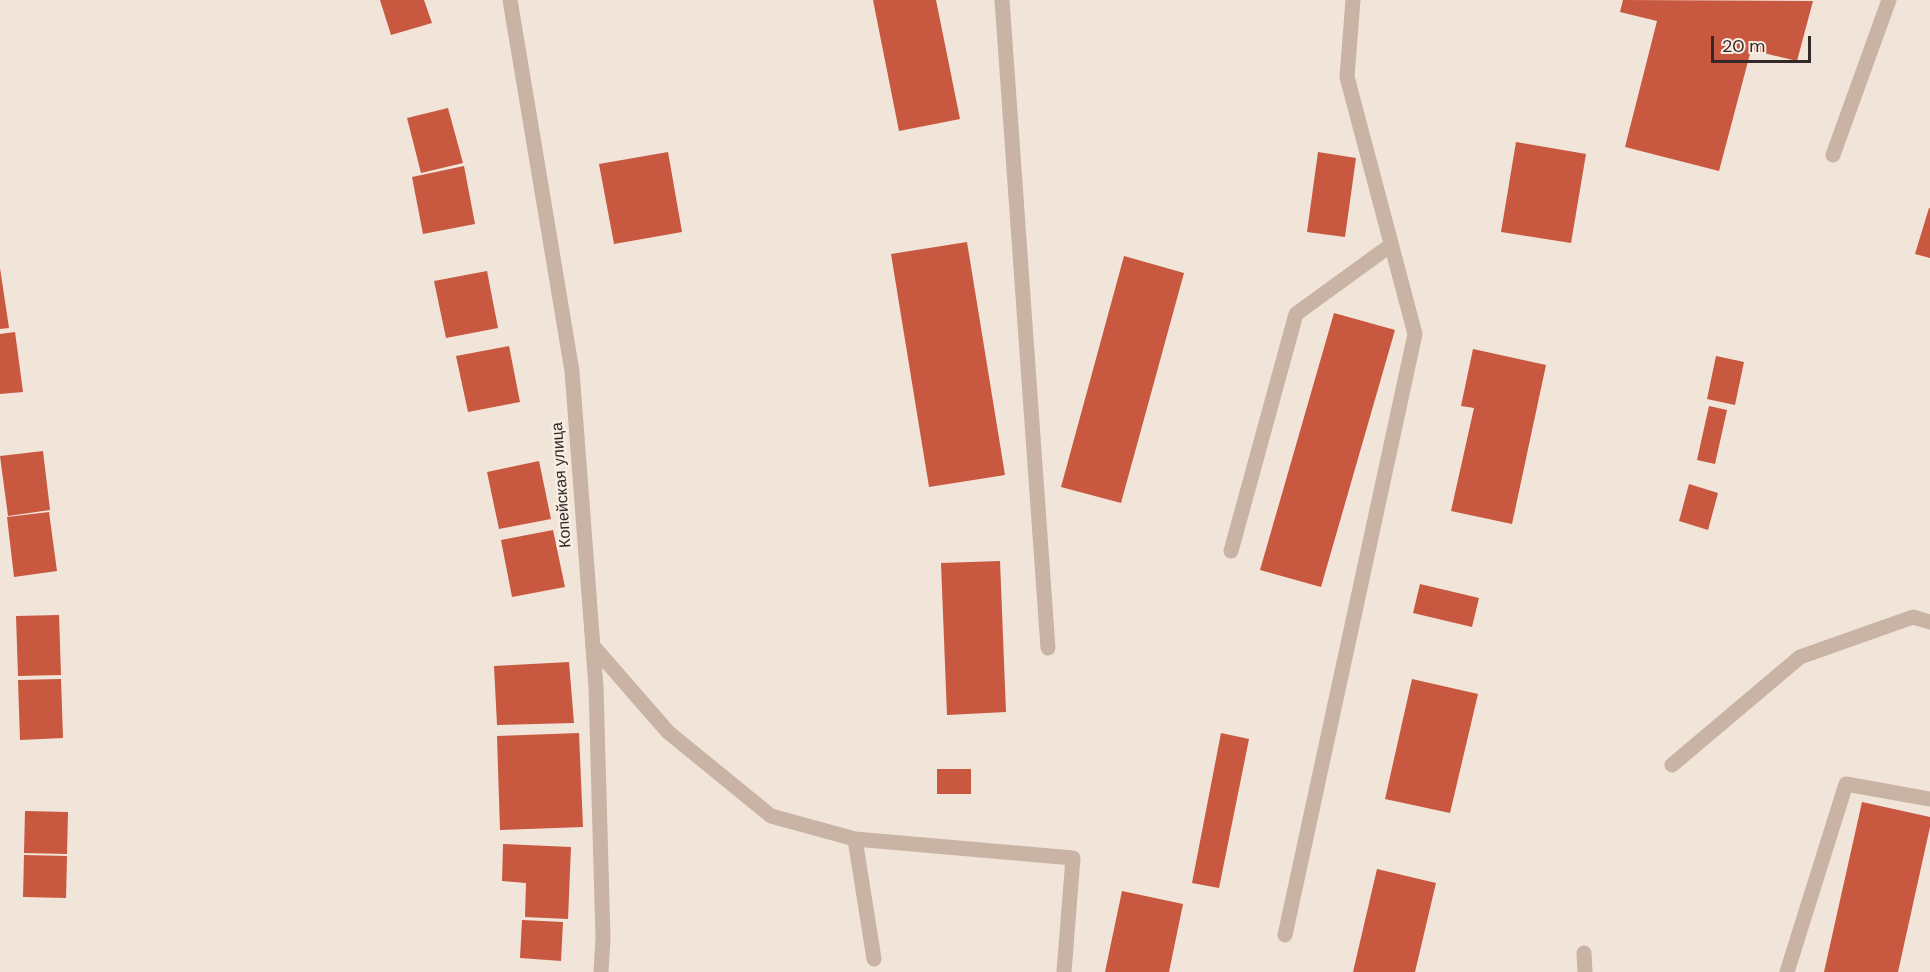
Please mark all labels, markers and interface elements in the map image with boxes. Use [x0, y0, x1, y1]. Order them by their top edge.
scale bar [1714, 24, 1814, 62]
text: 20 m [1722, 34, 1765, 58]
street label: Копейская улица [548, 422, 576, 548]

